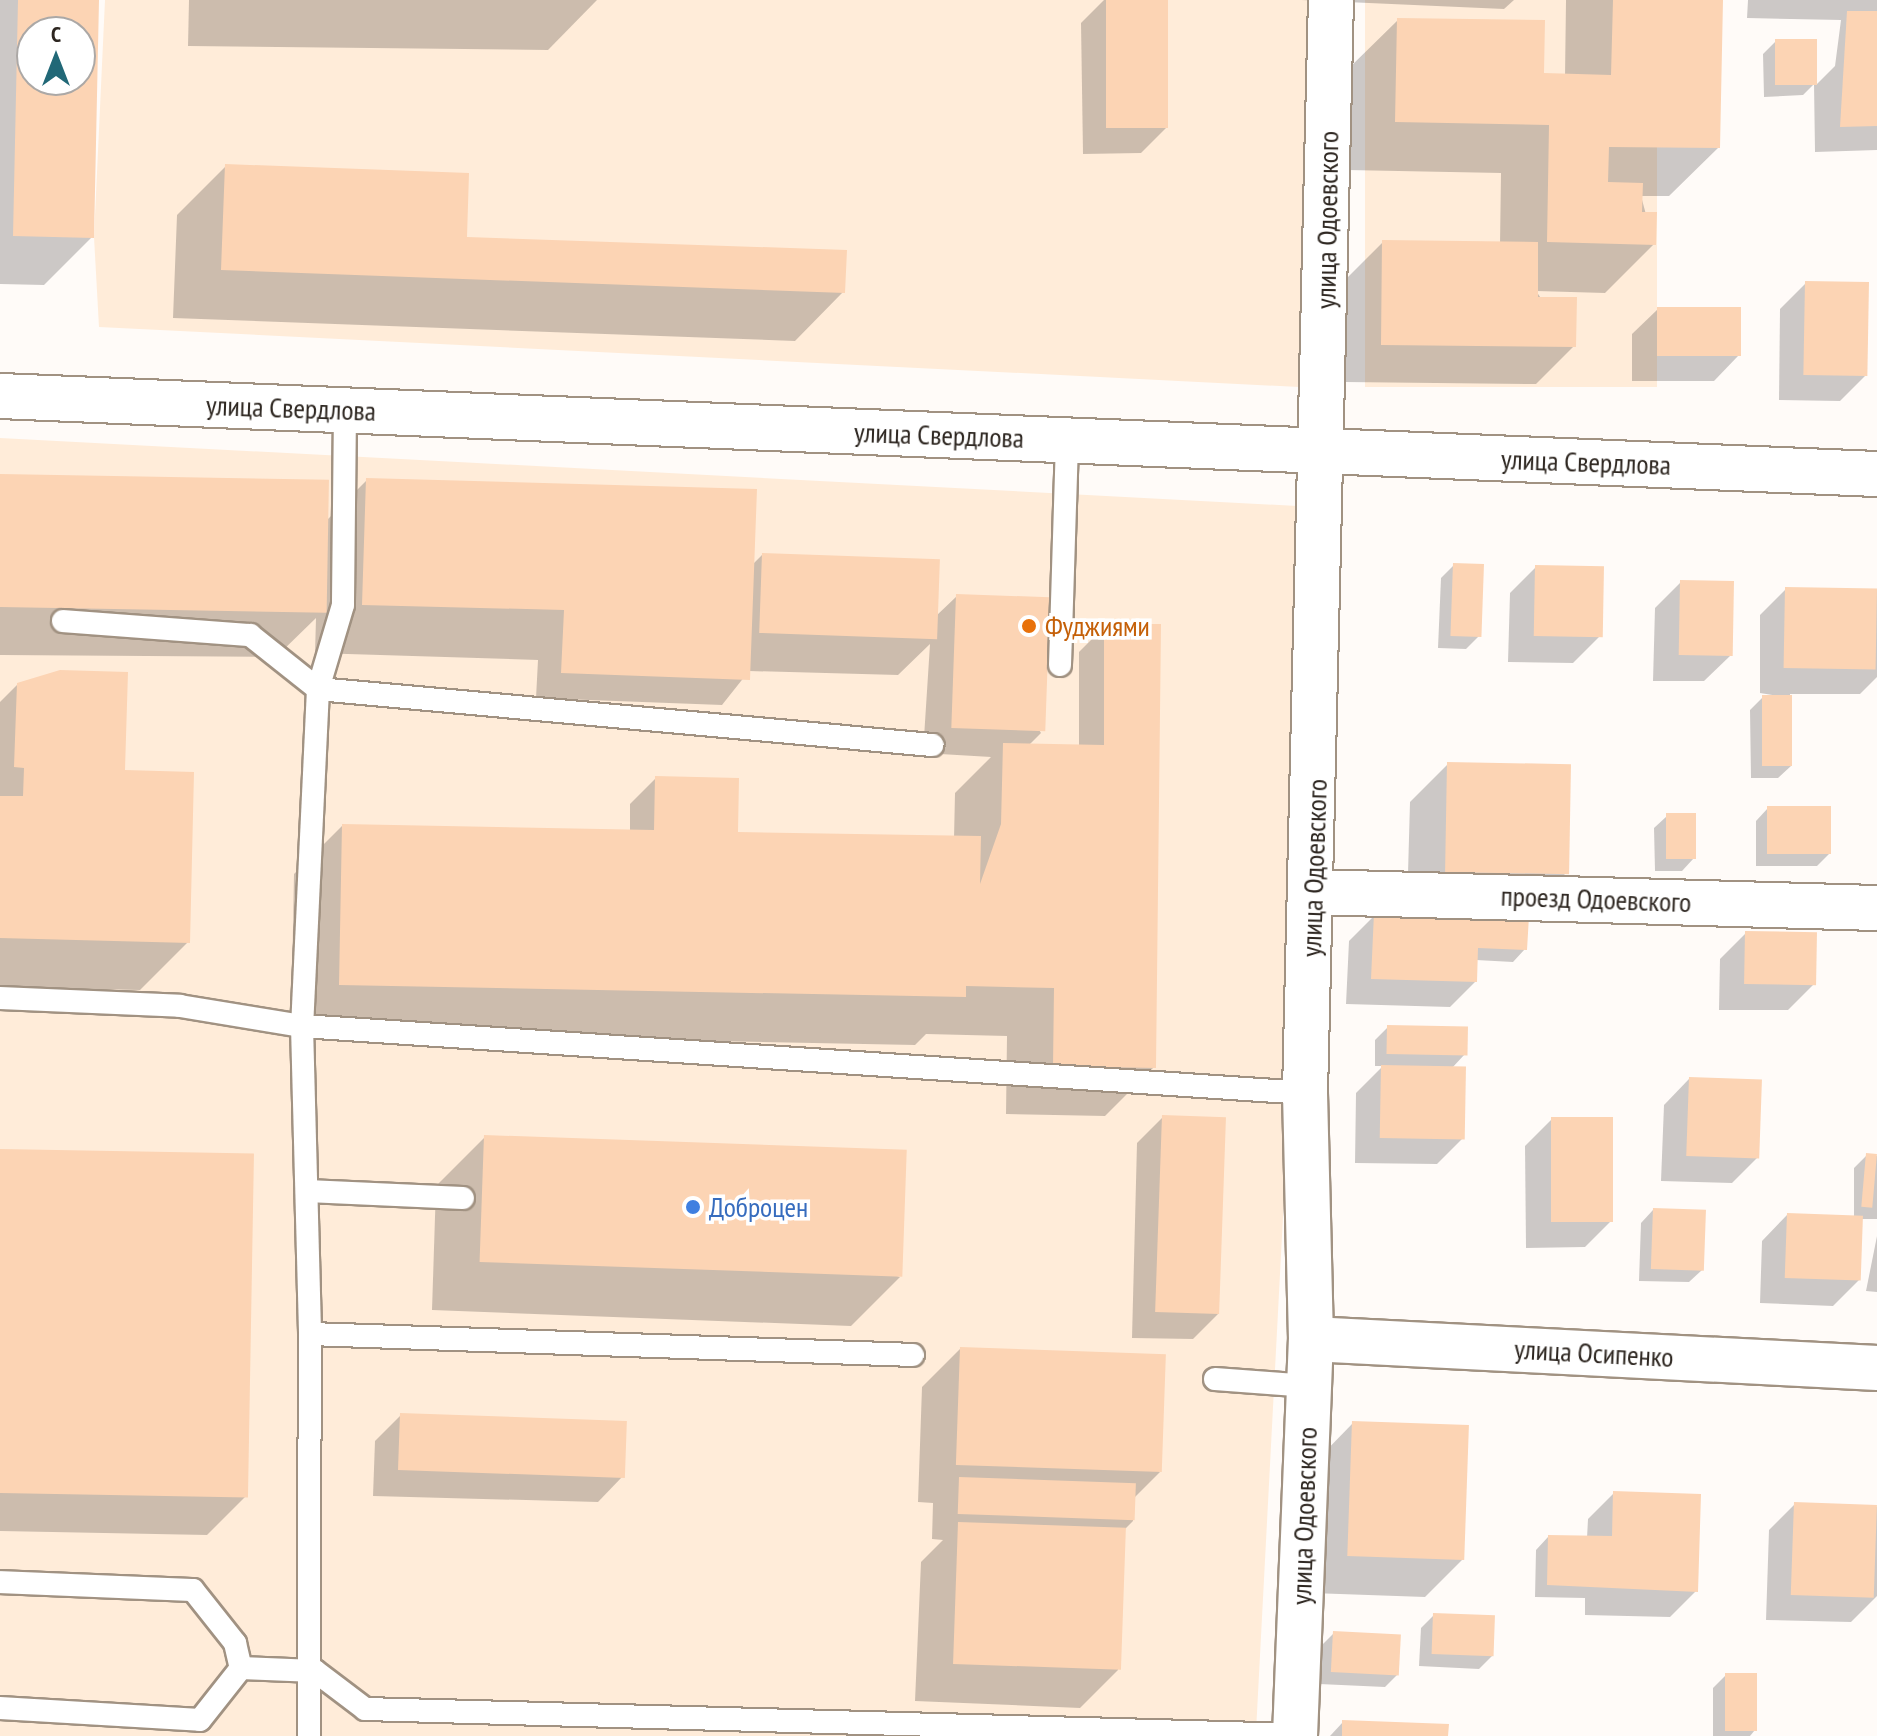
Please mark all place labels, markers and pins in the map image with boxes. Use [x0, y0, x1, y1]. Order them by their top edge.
place label: Фуджиями [1045, 609, 1150, 643]
marker: Фуджиями [1020, 617, 1038, 635]
place label: Доброцен [709, 1190, 808, 1224]
marker: Доброцен [684, 1198, 702, 1216]

